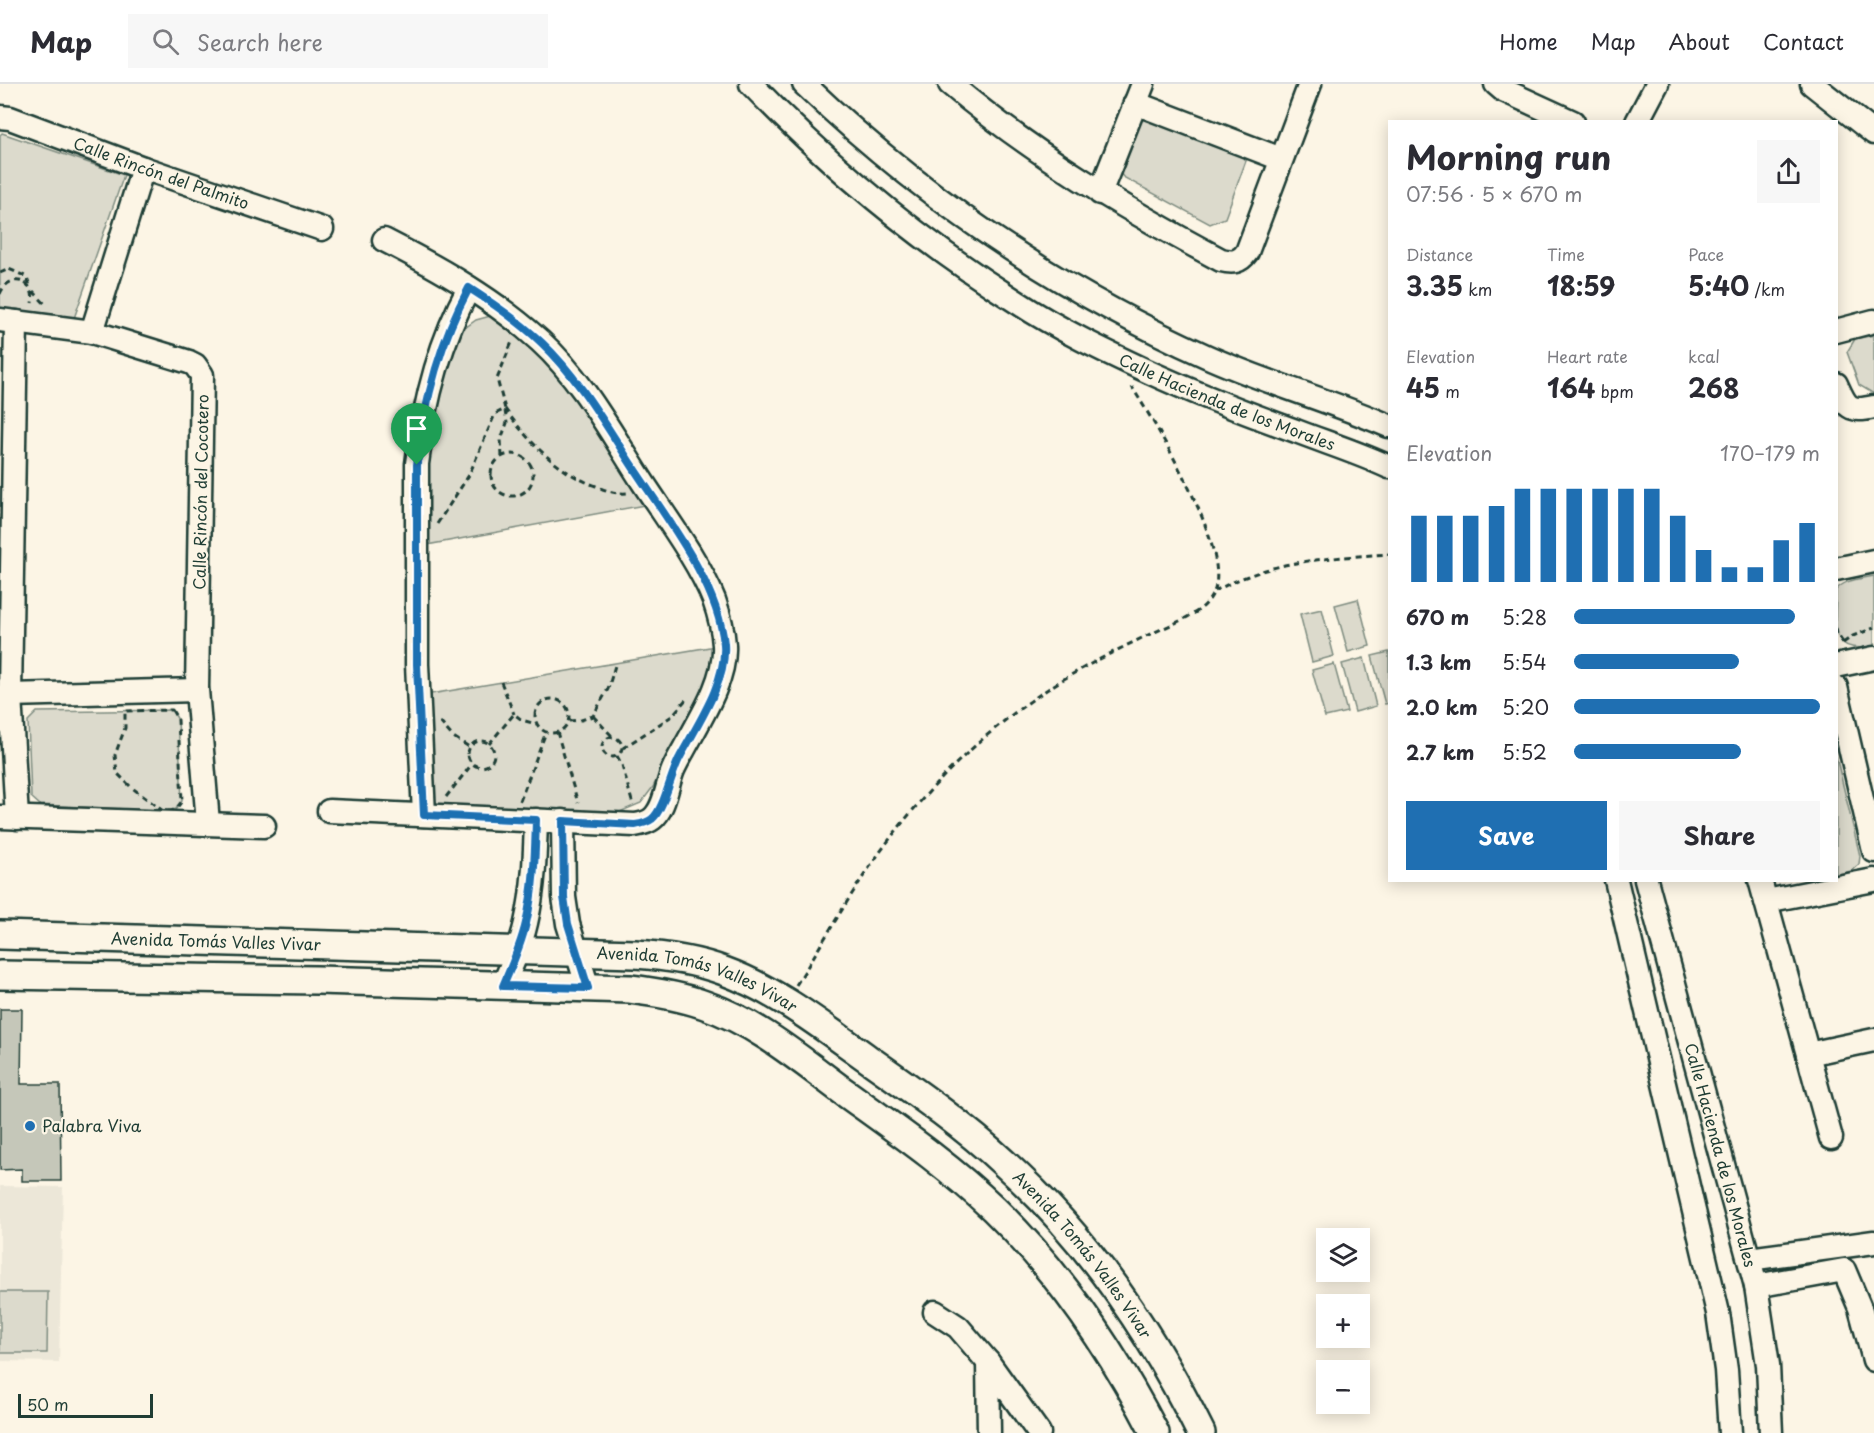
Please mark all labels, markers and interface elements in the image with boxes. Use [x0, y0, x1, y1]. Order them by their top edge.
search box [128, 14, 548, 68]
text: Map [30, 20, 92, 63]
icon: search [149, 25, 182, 58]
text: Search here [197, 25, 323, 58]
text: Home [1499, 25, 1558, 57]
text: Map [1591, 25, 1636, 57]
text: About [1669, 25, 1730, 57]
text: Contact [1763, 25, 1844, 57]
street label: Calle Rincón del Palmito [70, 130, 253, 214]
text: Morning run [1406, 131, 1611, 181]
button: share [1757, 140, 1820, 203]
text: 07:56 · 5 × 670 m [1406, 179, 1582, 209]
text: Distance [1406, 242, 1473, 266]
text: Time [1547, 242, 1585, 266]
text: Pace [1688, 242, 1724, 266]
text: 3.35 [1406, 266, 1463, 305]
text: 18:59 [1547, 266, 1615, 305]
text: 5:40 [1688, 266, 1749, 305]
text: km [1463, 277, 1492, 301]
text: /km [1749, 277, 1785, 301]
text: Elevation [1406, 344, 1475, 368]
text: Heart rate [1547, 344, 1628, 368]
text: kcal [1688, 344, 1720, 368]
street label: Calle Hacienda de los Morales [1115, 347, 1339, 456]
text: 45 [1406, 368, 1440, 407]
text: 164 [1547, 368, 1595, 407]
text: 268 [1688, 368, 1739, 407]
text: m [1440, 379, 1460, 403]
text: bpm [1595, 379, 1634, 403]
street label: Calle Rincón del Cocotero [186, 394, 214, 590]
pin [391, 403, 442, 465]
icon: arrive [400, 412, 433, 445]
text: Elevation [1406, 438, 1492, 468]
text: 170–179 m [1720, 438, 1820, 468]
text: 670 m [1406, 602, 1469, 632]
text: 5:28 [1502, 602, 1547, 632]
text: 1.3 km [1406, 647, 1472, 677]
text: 5:54 [1502, 647, 1547, 677]
text: 2.0 km [1406, 692, 1478, 722]
text: 5:20 [1502, 692, 1549, 722]
text: 2.7 km [1406, 737, 1474, 767]
text: 5:52 [1502, 737, 1547, 767]
button: Save [1406, 801, 1607, 870]
button: Share [1619, 801, 1820, 870]
street label: Avenida Tomás Valles Vivar [111, 925, 322, 956]
street label: Avenida Tomás Valles Vivar [596, 940, 803, 1018]
street label: Calle Hacienda de los Morales [1680, 1040, 1763, 1270]
place label: Palabra Viva [42, 1113, 142, 1137]
marker: Palabra Viva [23, 1119, 37, 1133]
street label: Avenida Tomás Valles Vivar [1008, 1165, 1159, 1343]
map controls [1316, 1228, 1370, 1414]
button: layers [1316, 1228, 1370, 1282]
button: + [1316, 1294, 1370, 1348]
button: − [1316, 1360, 1370, 1414]
scale bar [18, 1391, 153, 1418]
text: 50 m [27, 1392, 68, 1416]

